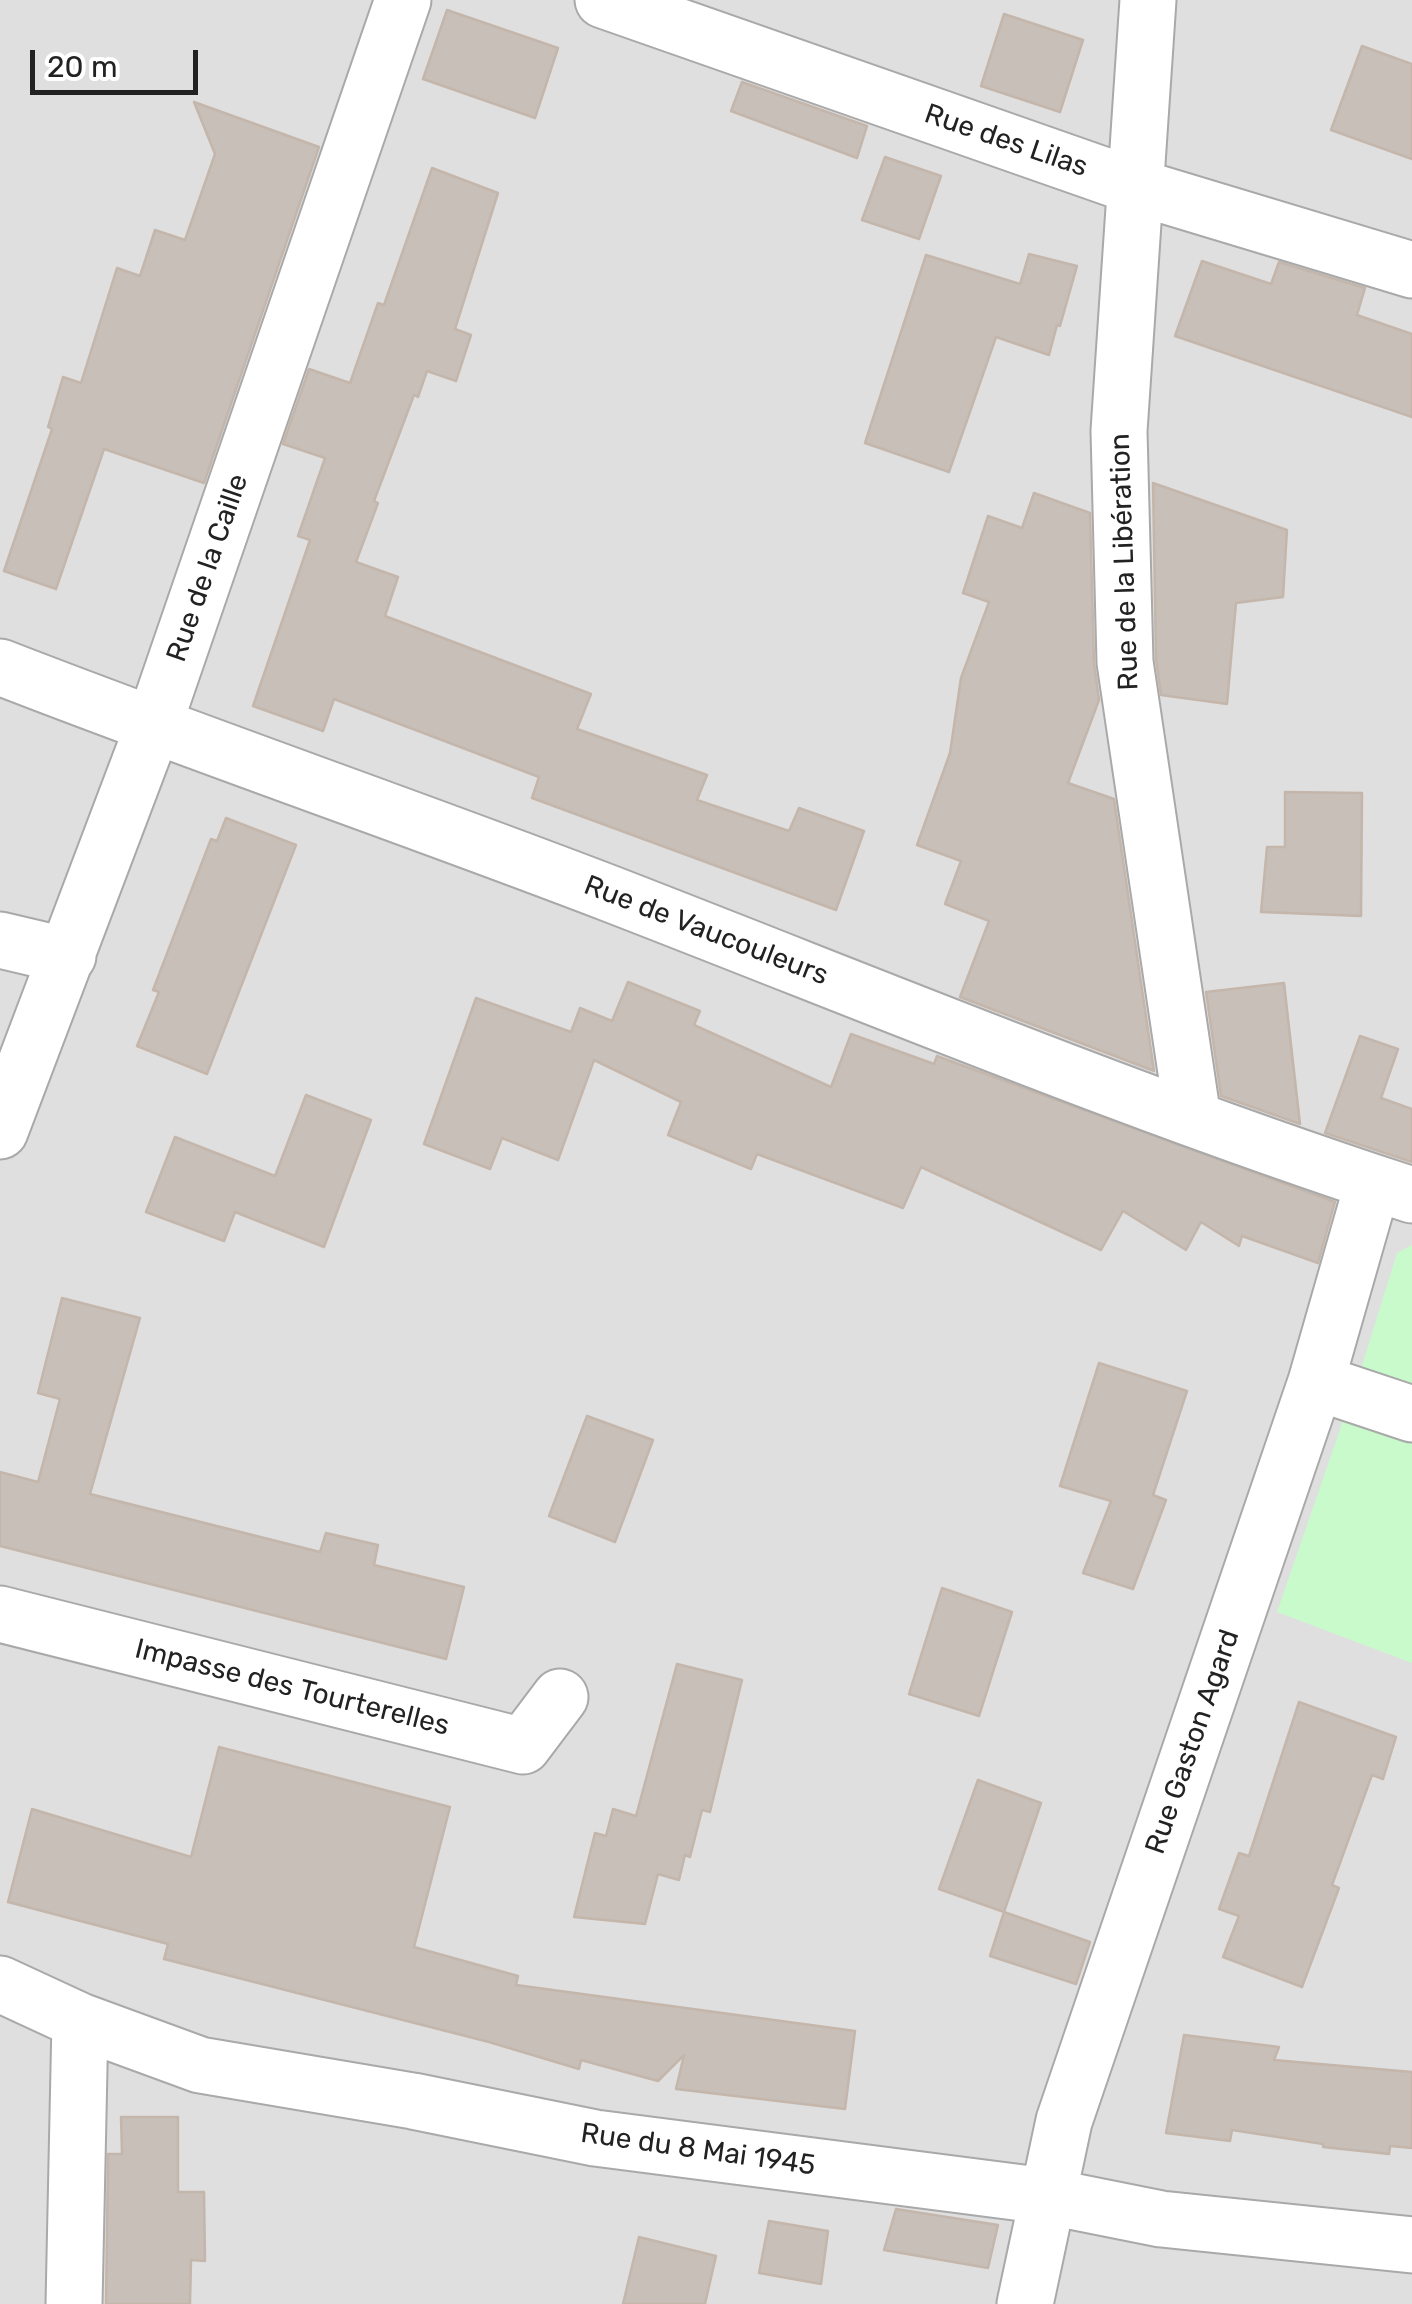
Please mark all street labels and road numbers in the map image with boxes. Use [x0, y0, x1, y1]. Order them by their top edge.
street label: Rue des Lilas [920, 97, 1092, 185]
street label: Rue de la Libération [1104, 433, 1146, 691]
street label: Rue de la Caille [160, 470, 256, 666]
street label: Rue de Vaucouleurs [579, 869, 833, 993]
street label: Rue Gaston Agard [1139, 1625, 1247, 1859]
street label: Impasse des Tourterelles [131, 1633, 453, 1743]
street label: Rue du 8 Mai 1945 [579, 2117, 817, 2183]

